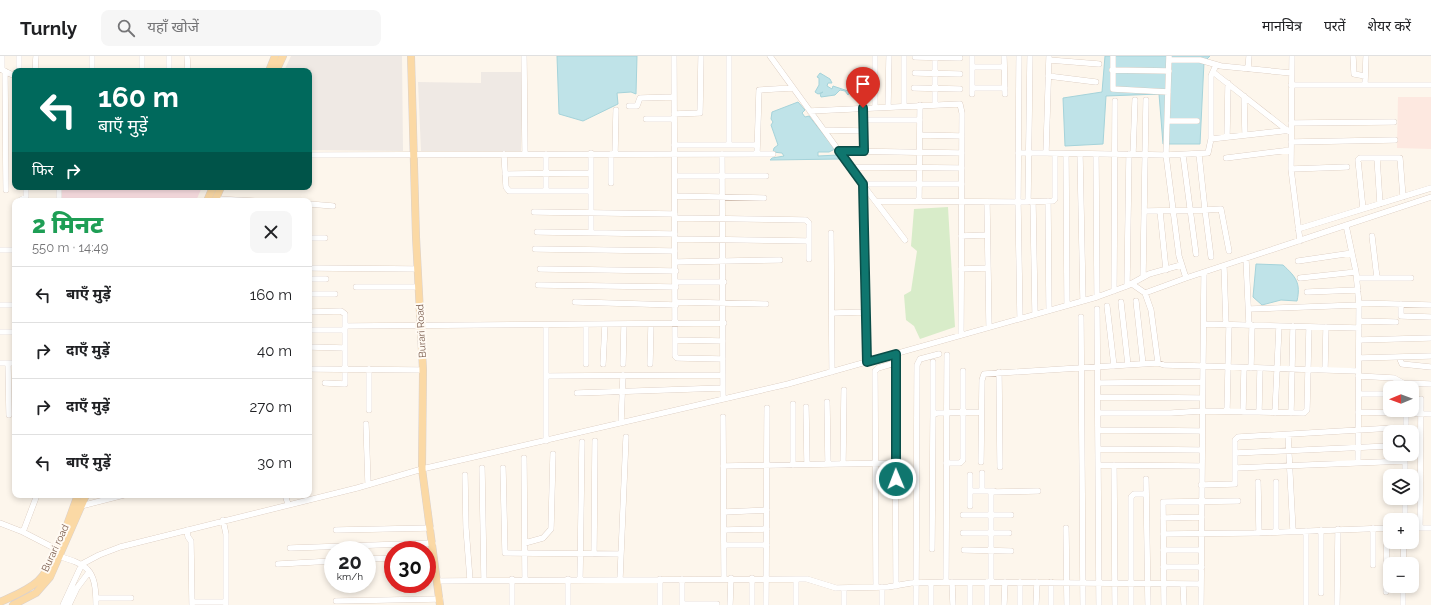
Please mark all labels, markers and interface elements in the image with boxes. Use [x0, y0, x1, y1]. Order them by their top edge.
search box [101, 10, 381, 46]
text: Turnly [20, 17, 77, 39]
icon: search [115, 17, 137, 39]
text: यहाँ खोजें [147, 18, 199, 36]
text: मानचित्र [1262, 18, 1302, 34]
text: परतें [1324, 18, 1346, 34]
text: शेयर करें [1368, 18, 1411, 34]
pin [846, 67, 880, 108]
icon: arrive [852, 73, 874, 95]
text: 160 m [98, 81, 179, 114]
icon: left [32, 84, 84, 136]
text: बाएँ मुड़ें [98, 115, 148, 136]
icon: right [62, 160, 84, 182]
text: फिर [32, 161, 54, 179]
text: 2 मिनट [32, 210, 103, 239]
button: close [250, 211, 292, 253]
text: 550 m · 14:49 [32, 240, 108, 255]
icon: left [32, 284, 54, 306]
text: बाएँ मुड़ें [66, 285, 111, 303]
text: 160 m [250, 286, 292, 304]
street label: Burari Road [414, 304, 428, 358]
icon: right [32, 340, 54, 362]
text: दाएँ मुड़ें [66, 341, 110, 359]
text: 40 m [257, 342, 292, 360]
north arrow [1383, 381, 1419, 417]
map controls [1383, 381, 1419, 593]
icon: right [32, 396, 54, 418]
text: दाएँ मुड़ें [66, 397, 110, 415]
text: 270 m [249, 398, 292, 416]
button: search [1383, 425, 1419, 461]
icon: left [32, 452, 54, 474]
text: बाएँ मुड़ें [66, 453, 111, 471]
text: 30 m [257, 454, 292, 472]
position arrow [875, 458, 917, 500]
button: layers [1383, 469, 1419, 505]
button: + [1383, 513, 1419, 549]
street label: Burari road [39, 523, 71, 573]
speed limit sign: 30 [384, 541, 436, 593]
text: 20 [338, 550, 362, 574]
button: − [1383, 557, 1419, 593]
text: km/h [337, 571, 363, 582]

